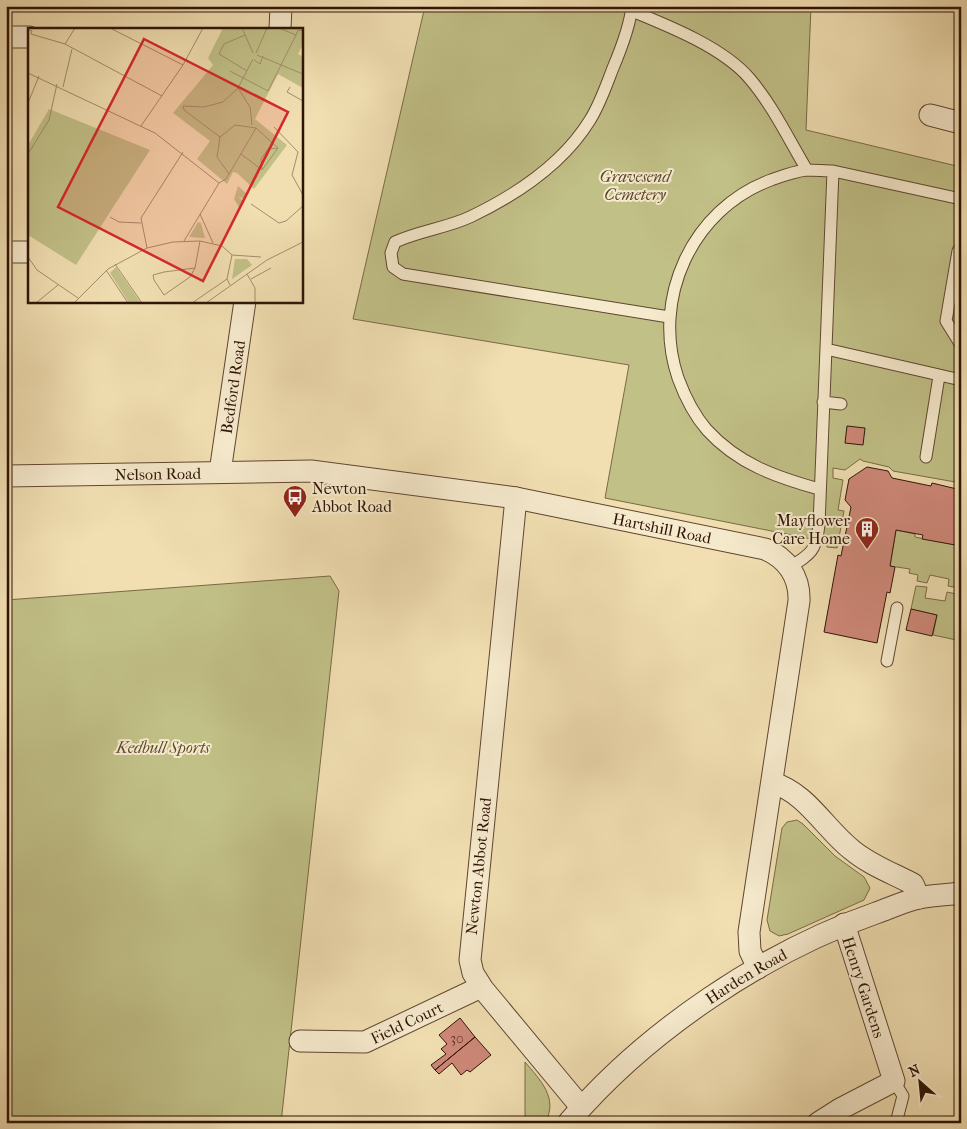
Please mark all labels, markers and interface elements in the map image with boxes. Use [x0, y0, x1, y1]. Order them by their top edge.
inset map [28, 28, 302, 302]
park label: Gravesend Cemetery [600, 167, 672, 204]
street label: Bedford Road [217, 339, 249, 435]
street label: Nelson Road [115, 464, 202, 484]
place label: Newton Abbot Road [311, 479, 392, 516]
bus stop icon: Newton Abbot Road [282, 484, 308, 518]
street label: Hartshill Road [611, 509, 713, 548]
place label: Mayflower Care Home [772, 511, 850, 548]
building icon: Mayflower Care Home [854, 516, 880, 550]
park label: Kedbull Sports [115, 738, 211, 757]
street label: Newton Abbot Road [462, 796, 495, 936]
street label: Henry Gardens [838, 934, 889, 1040]
street label: Harden Road [702, 944, 790, 1008]
street label: Field Court [367, 997, 446, 1048]
house number: 30 [450, 1030, 464, 1047]
north arrow [894, 1056, 944, 1106]
text: N [906, 1061, 923, 1081]

